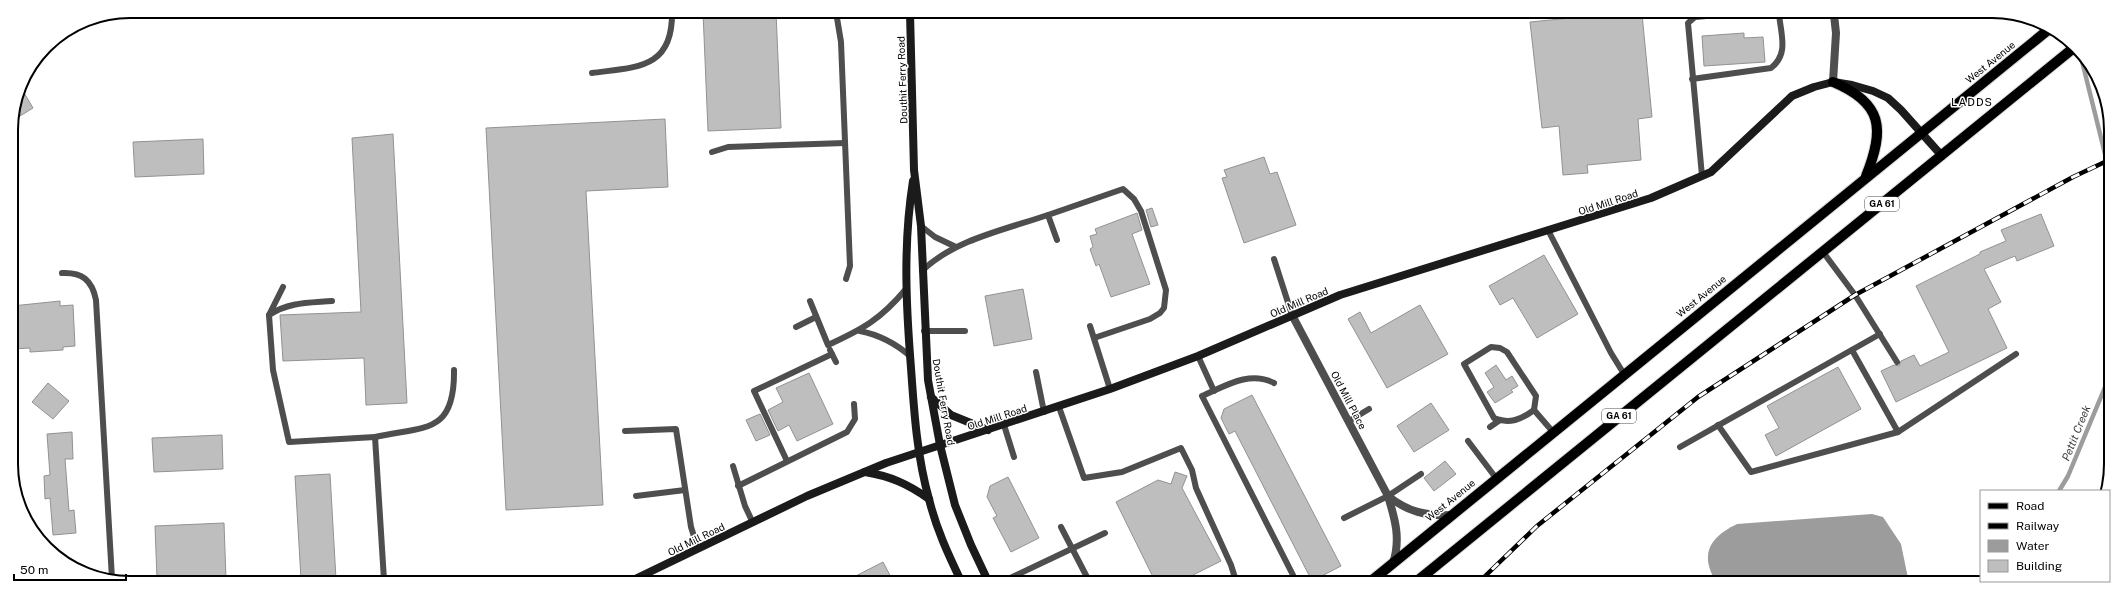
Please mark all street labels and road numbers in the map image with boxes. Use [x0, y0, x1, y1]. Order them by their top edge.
street label: Douthit Ferry Road [894, 36, 910, 124]
street label: West Avenue [1963, 38, 2017, 86]
street label: Old Mill Road [1577, 187, 1639, 217]
road number: GA 61 [1865, 197, 1899, 211]
street label: West Avenue [1674, 272, 1728, 320]
street label: Old Mill Road [1268, 284, 1330, 320]
street label: Douthit Ferry Road [930, 358, 958, 446]
street label: Old Mill Place [1329, 369, 1370, 431]
street label: Old Mill Road [966, 402, 1028, 432]
road number: GA 61 [1602, 409, 1636, 423]
street label: West Avenue [1423, 476, 1477, 524]
street label: Old Mill Road [666, 520, 726, 558]

